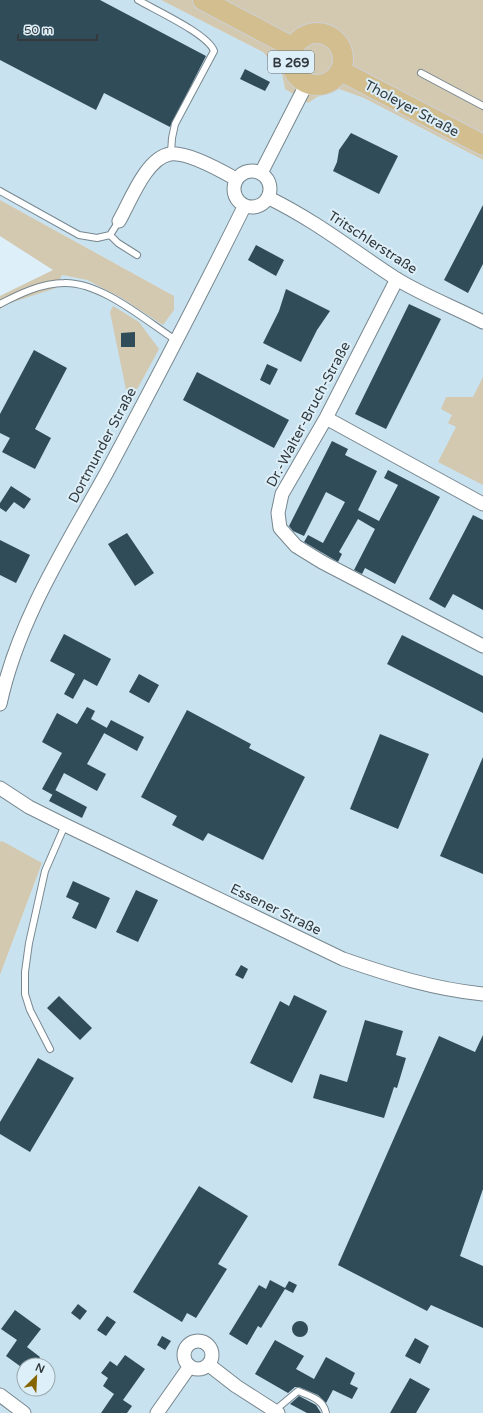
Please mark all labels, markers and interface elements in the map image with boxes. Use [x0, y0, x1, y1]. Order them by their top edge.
scale bar [18, 16, 97, 42]
text: 50 m [24, 23, 53, 37]
road number: B 269 [268, 51, 314, 73]
street label: Tholeyer Straße [362, 76, 462, 141]
street label: Tritschlerstraße [325, 207, 421, 278]
street label: Dr.-Walter-Bruch-Straße [263, 339, 354, 490]
street label: Dortmunder Straße [65, 384, 140, 506]
street label: Essener Straße [228, 880, 324, 939]
north arrow [16, 1357, 56, 1397]
text: N [33, 1361, 47, 1376]

